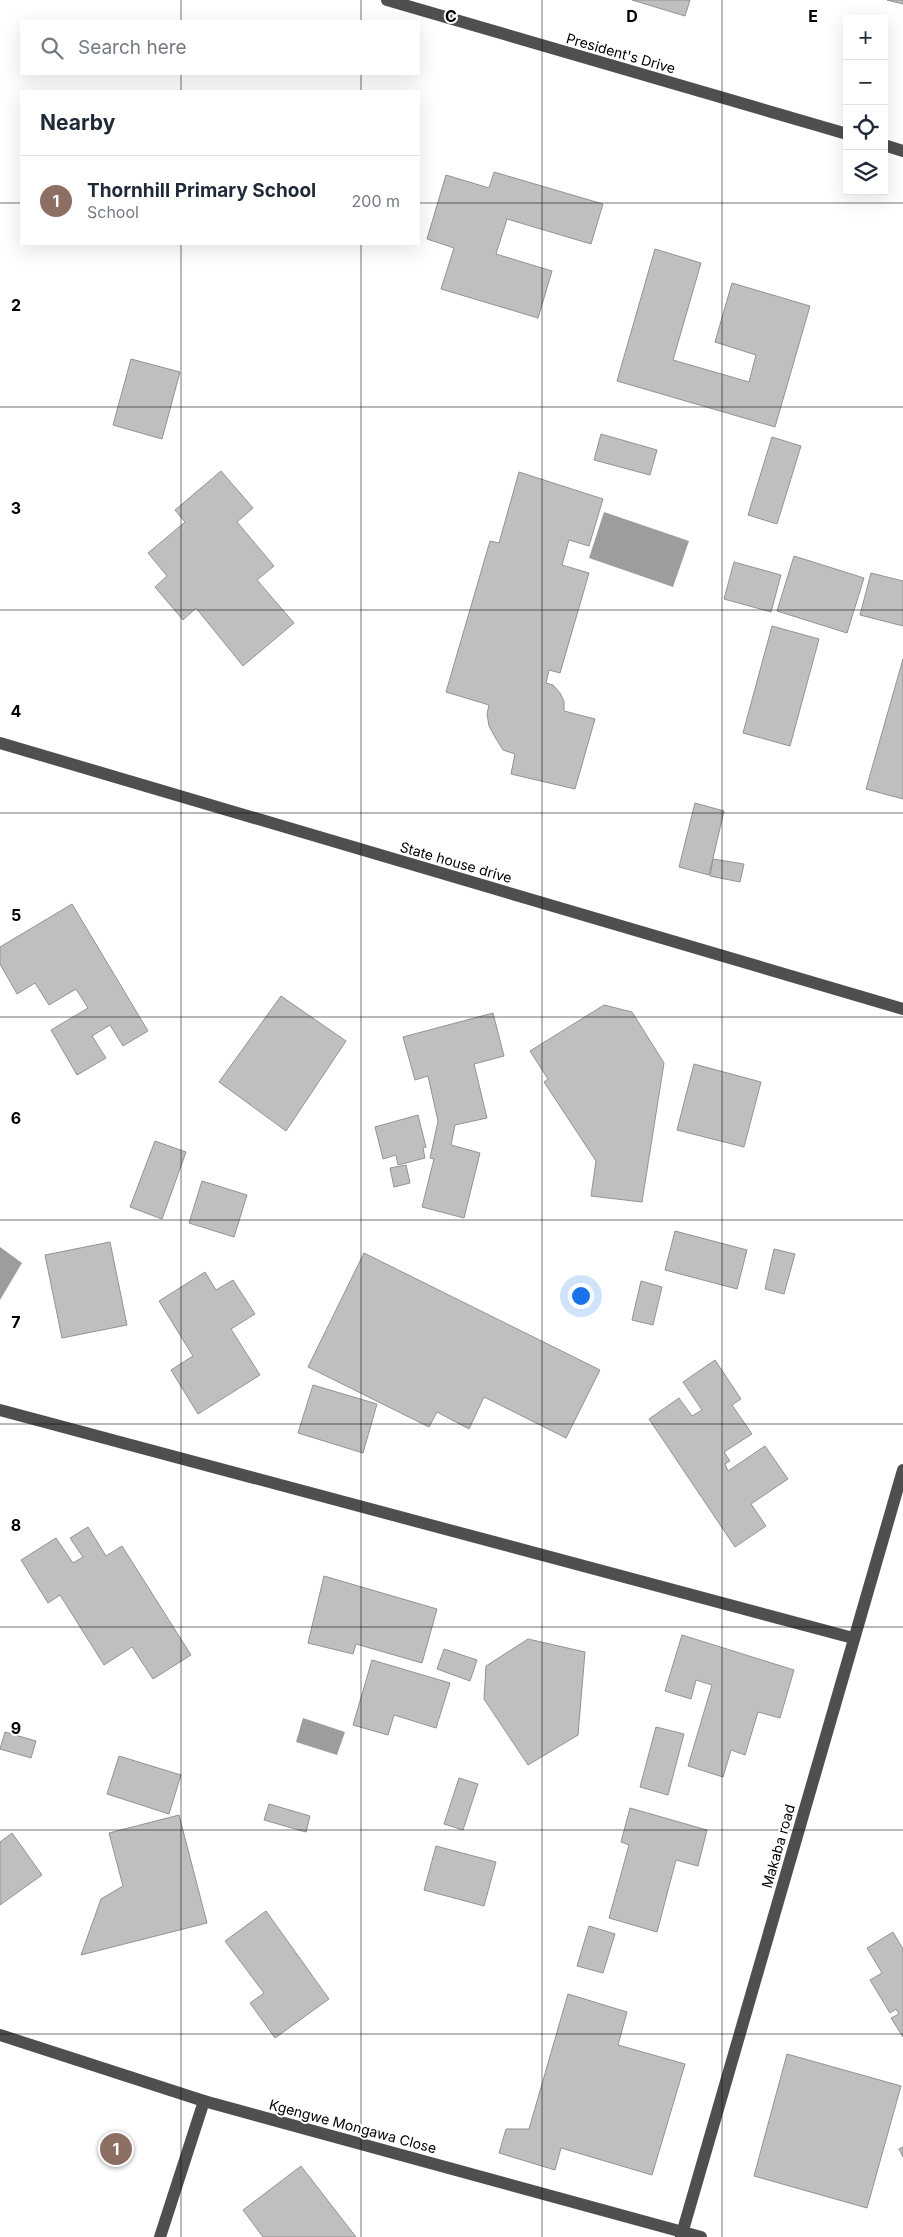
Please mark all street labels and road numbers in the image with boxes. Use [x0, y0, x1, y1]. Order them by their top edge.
street label: President's Drive [564, 29, 678, 77]
street label: State house drive [398, 838, 514, 886]
street label: Makaba road [758, 1802, 798, 1890]
street label: Kgengwe Mongawa Close [268, 2095, 438, 2157]

